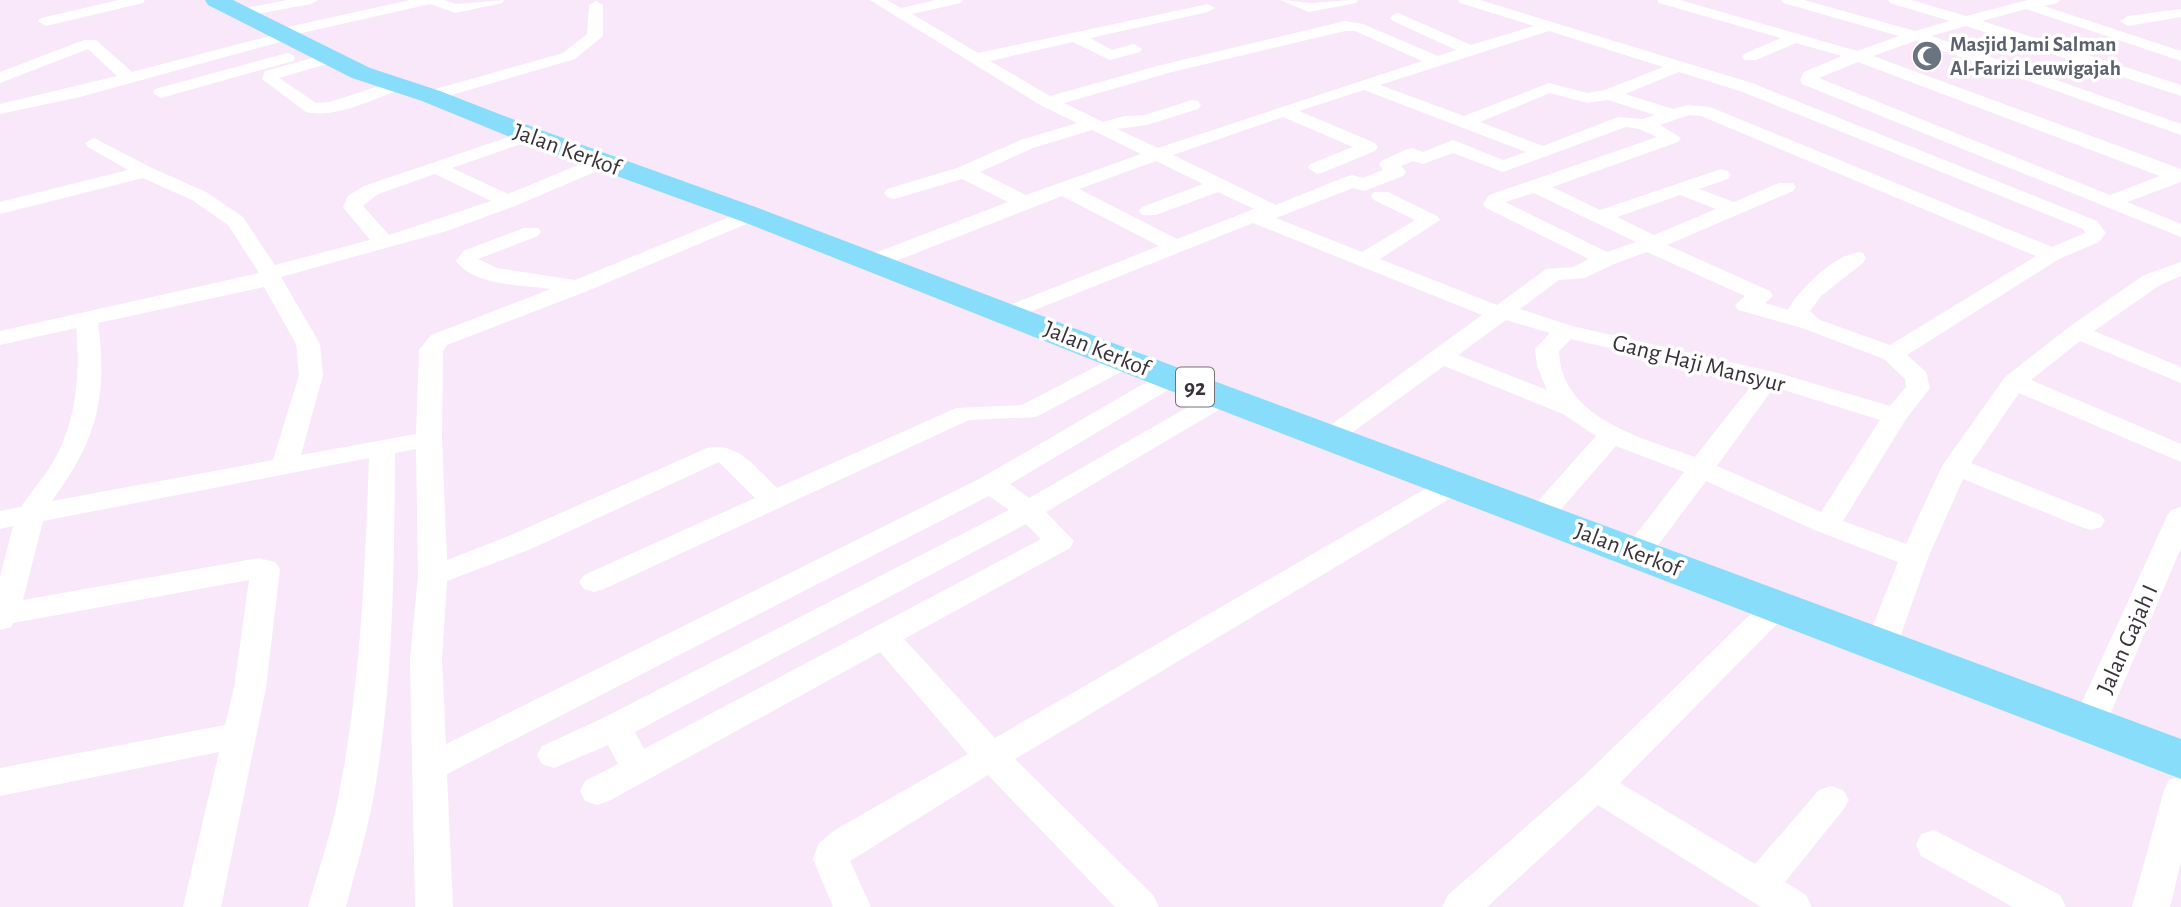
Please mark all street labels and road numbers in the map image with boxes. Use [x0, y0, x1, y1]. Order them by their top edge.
street label: Jalan Kerkof [510, 120, 625, 181]
street label: Jalan Kerkof [1040, 317, 1155, 382]
street label: Gang Haji Mansyur [1610, 331, 1788, 397]
road number: 92 [1176, 368, 1214, 406]
street label: Jalan Kerkof [1571, 519, 1686, 582]
street label: Jalan Gajah I [2093, 581, 2163, 698]

